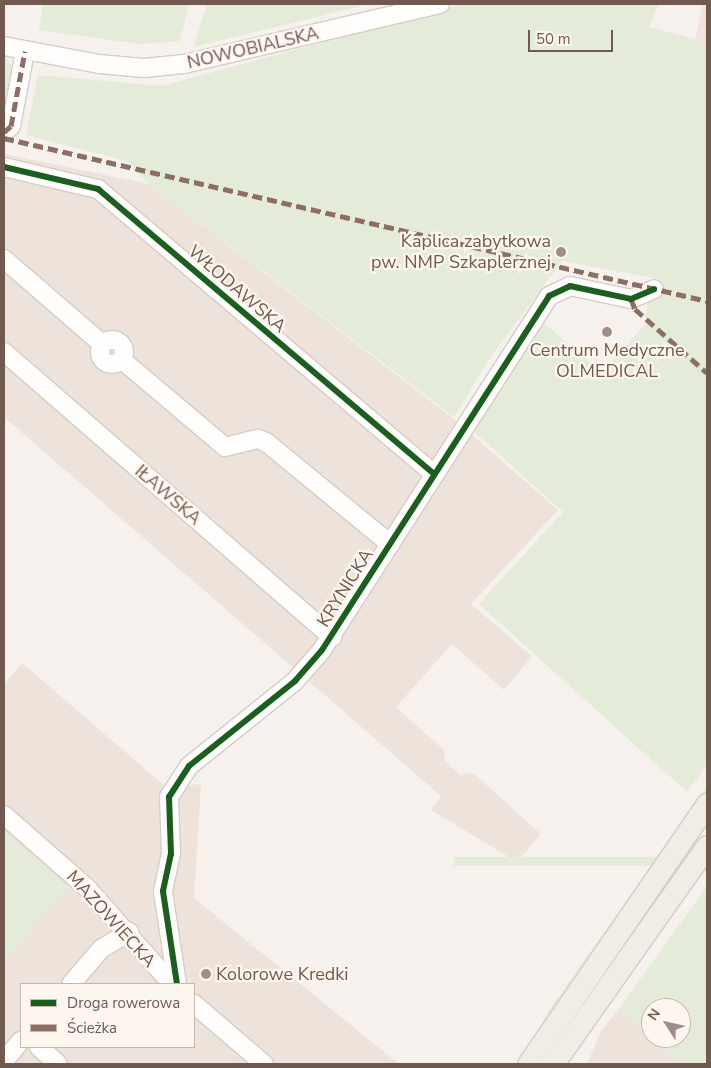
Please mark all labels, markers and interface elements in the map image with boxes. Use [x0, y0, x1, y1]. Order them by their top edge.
scale bar [531, 20, 616, 52]
street label: NOWOBIALSKA [185, 22, 321, 74]
text: 50 m [536, 29, 571, 49]
place label: Kaplica zabytkowa pw. NMP Szkaplerznej [371, 231, 551, 274]
street label: WŁODAWSKA [184, 241, 290, 337]
marker: Kaplica zabytkowa pw. NMP Szkaplerznej [555, 246, 567, 258]
marker: Centrum Medyczne OLMEDICAL [601, 326, 613, 338]
place label: Centrum Medyczne OLMEDICAL [529, 340, 685, 382]
street label: IŁAWSKA [130, 460, 206, 530]
street label: KRYNICKA [312, 545, 378, 631]
street label: MAZOWIECKA [62, 866, 160, 972]
place label: Kolorowe Kredki [216, 963, 349, 985]
marker: Kolorowe Kredki [200, 968, 212, 980]
legend [20, 983, 195, 1048]
text: Droga rowerowa [67, 993, 180, 1013]
north arrow [641, 998, 691, 1048]
text: N [643, 1005, 665, 1024]
text: Ścieżka [67, 1018, 117, 1038]

